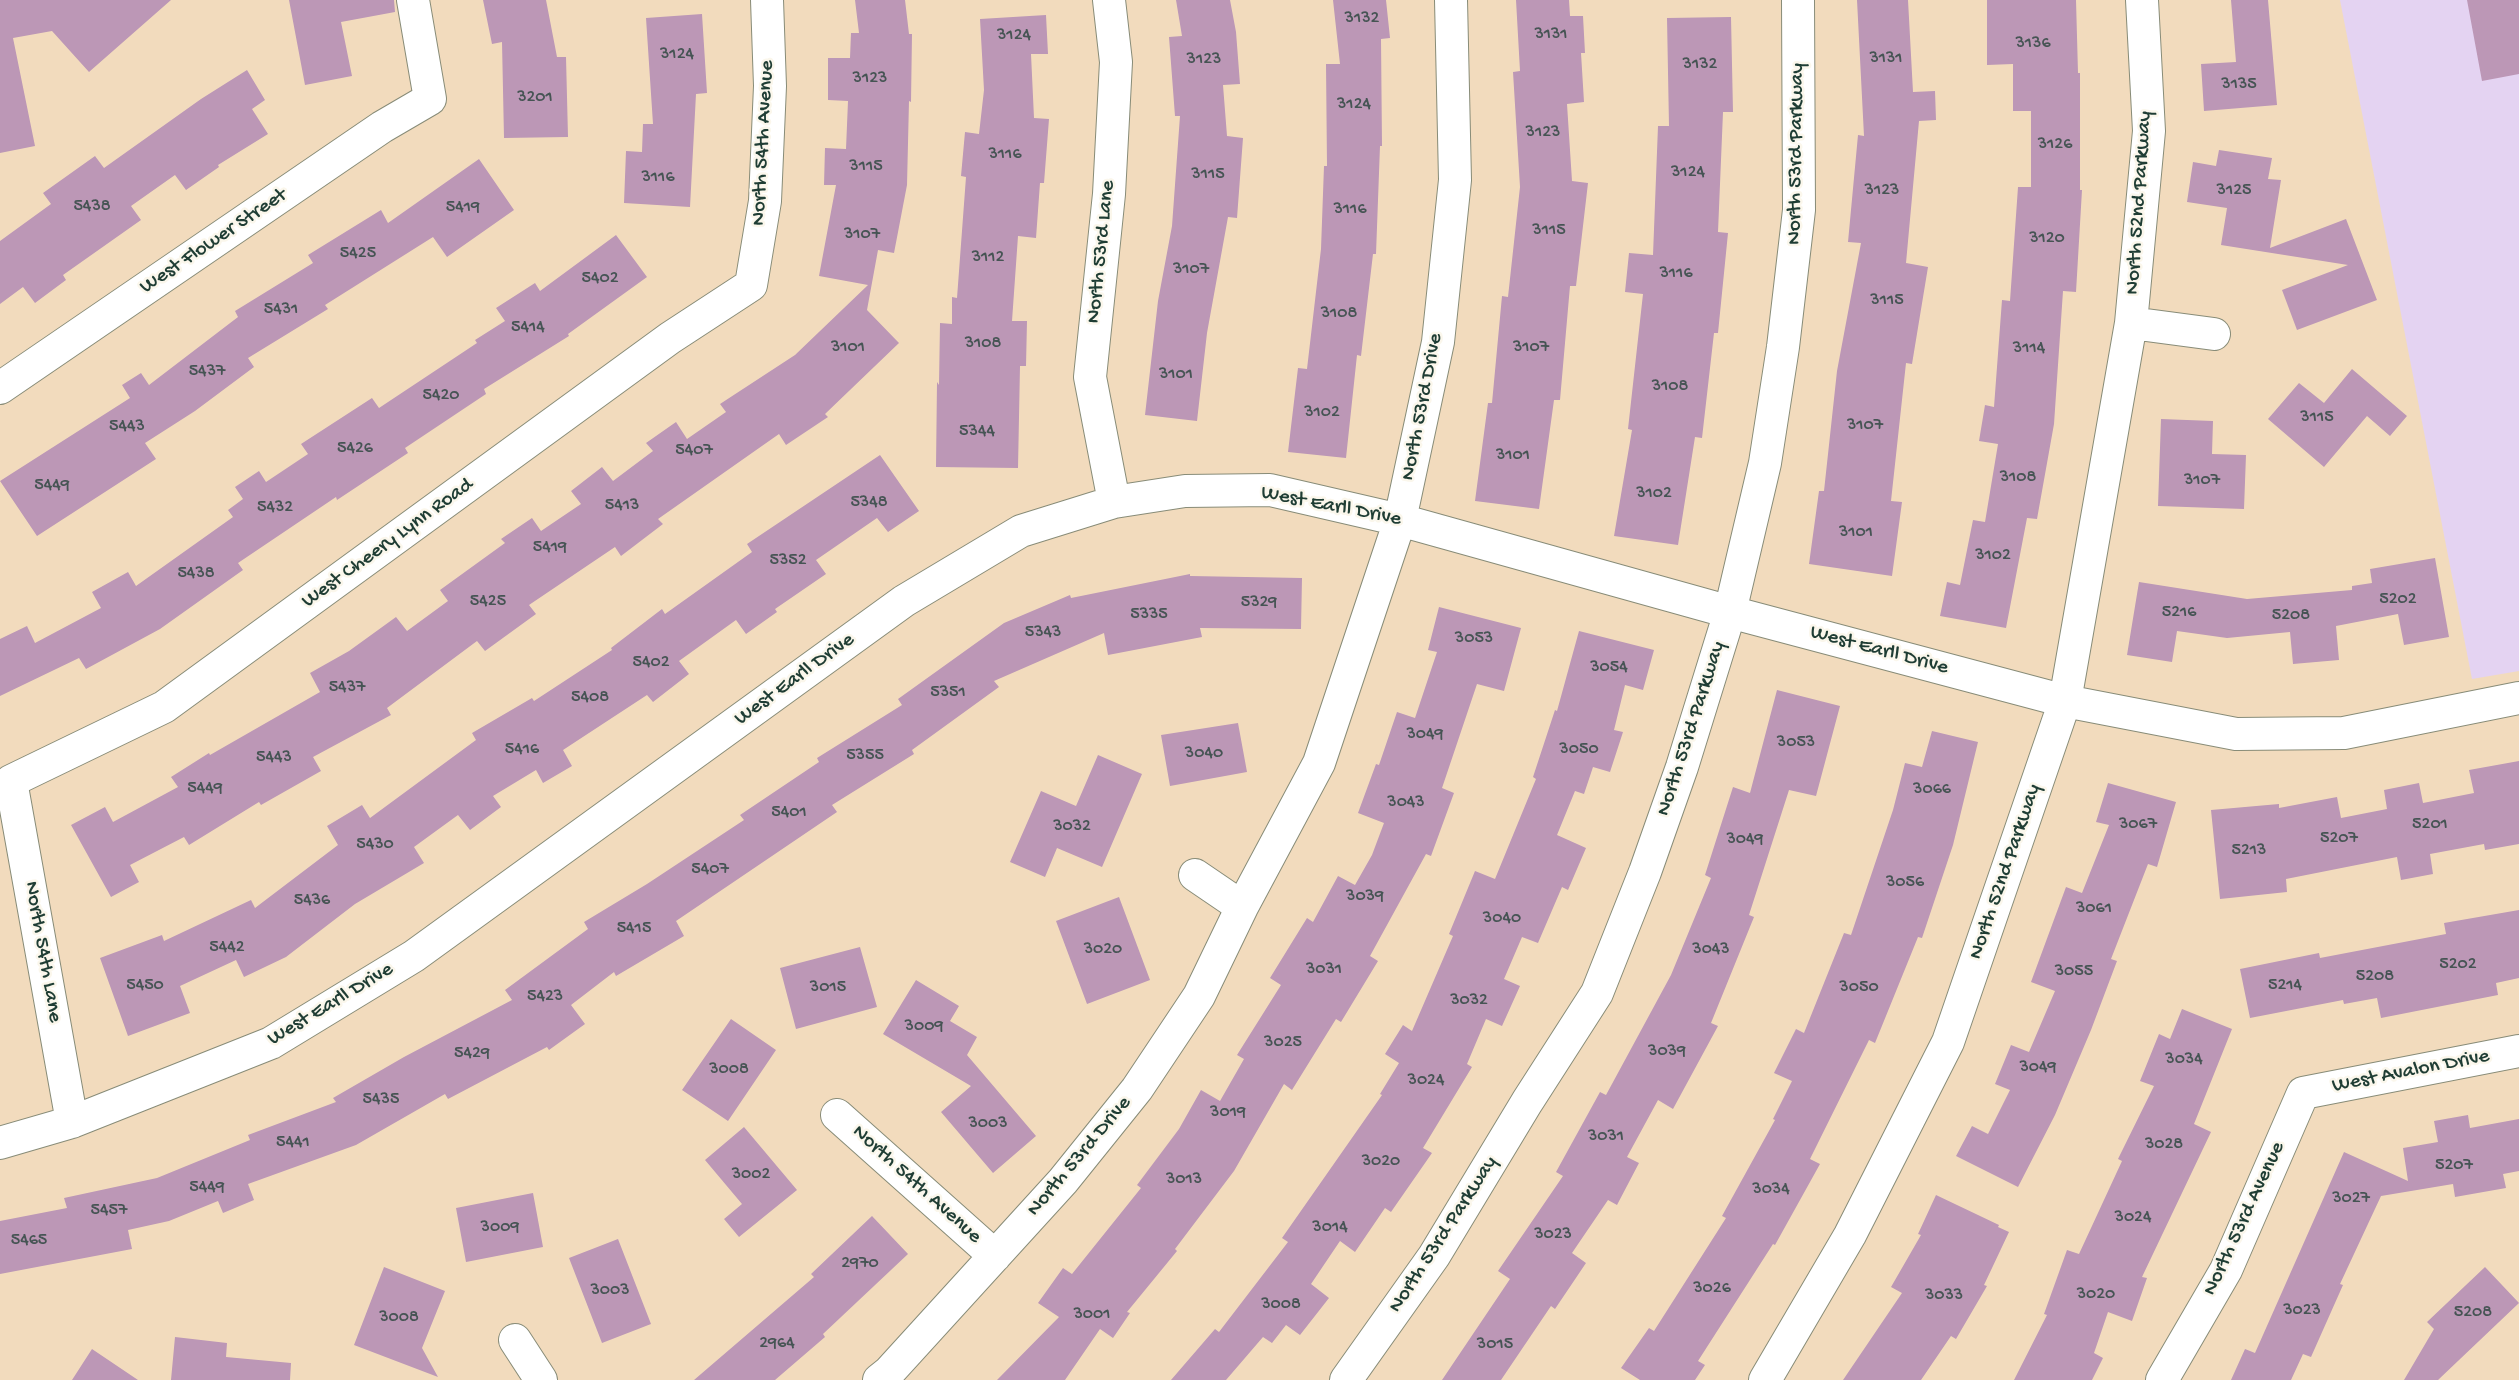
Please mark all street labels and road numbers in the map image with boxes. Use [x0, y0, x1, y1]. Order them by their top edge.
street label: North 54th Avenue [747, 60, 781, 226]
street label: North 53rd Parkway [1783, 63, 1811, 245]
street label: North 52nd Parkway [2121, 110, 2159, 296]
street label: North 53rd Lane [1082, 179, 1122, 325]
street label: West Flower Street [136, 184, 292, 300]
street label: North 53rd Drive [1396, 331, 1450, 483]
street label: West Cheery Lynn Road [297, 473, 479, 615]
street label: West Earll Drive [1259, 481, 1403, 533]
street label: West Earll Drive [1807, 620, 1951, 682]
street label: West Earll Drive [730, 628, 860, 732]
street label: North 53rd Parkway [1652, 639, 1732, 819]
street label: North 52nd Parkway [1964, 781, 2048, 963]
street label: North 54th Lane [17, 879, 67, 1025]
street label: West Earll Drive [264, 958, 398, 1052]
street label: West Avalon Drive [2330, 1044, 2492, 1100]
street label: North 53rd Drive [1022, 1092, 1138, 1222]
street label: North 54th Avenue [846, 1120, 986, 1250]
street label: North 53rd Avenue [2198, 1138, 2292, 1300]
street label: North 53rd Parkway [1384, 1152, 1504, 1318]

